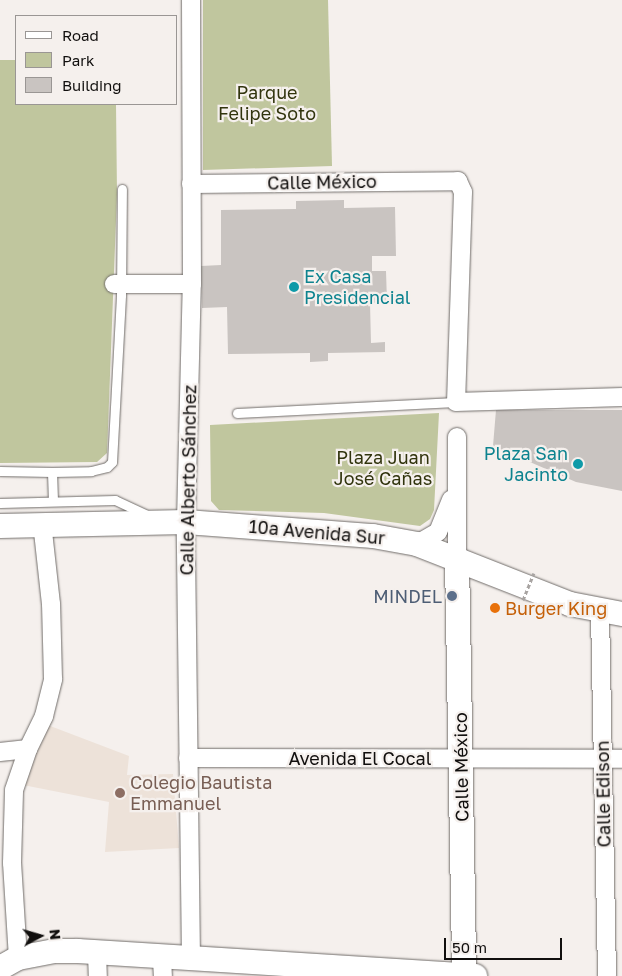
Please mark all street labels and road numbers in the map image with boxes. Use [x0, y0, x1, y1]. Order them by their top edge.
street label: Calle México [267, 170, 377, 194]
street label: Calle Alberto Sánchez [176, 384, 200, 576]
street label: 10a Avenida Sur [248, 515, 386, 549]
street label: Calle México [449, 712, 473, 822]
street label: Calle Edison [591, 740, 615, 848]
street label: Avenida El Cocal [289, 747, 431, 769]

